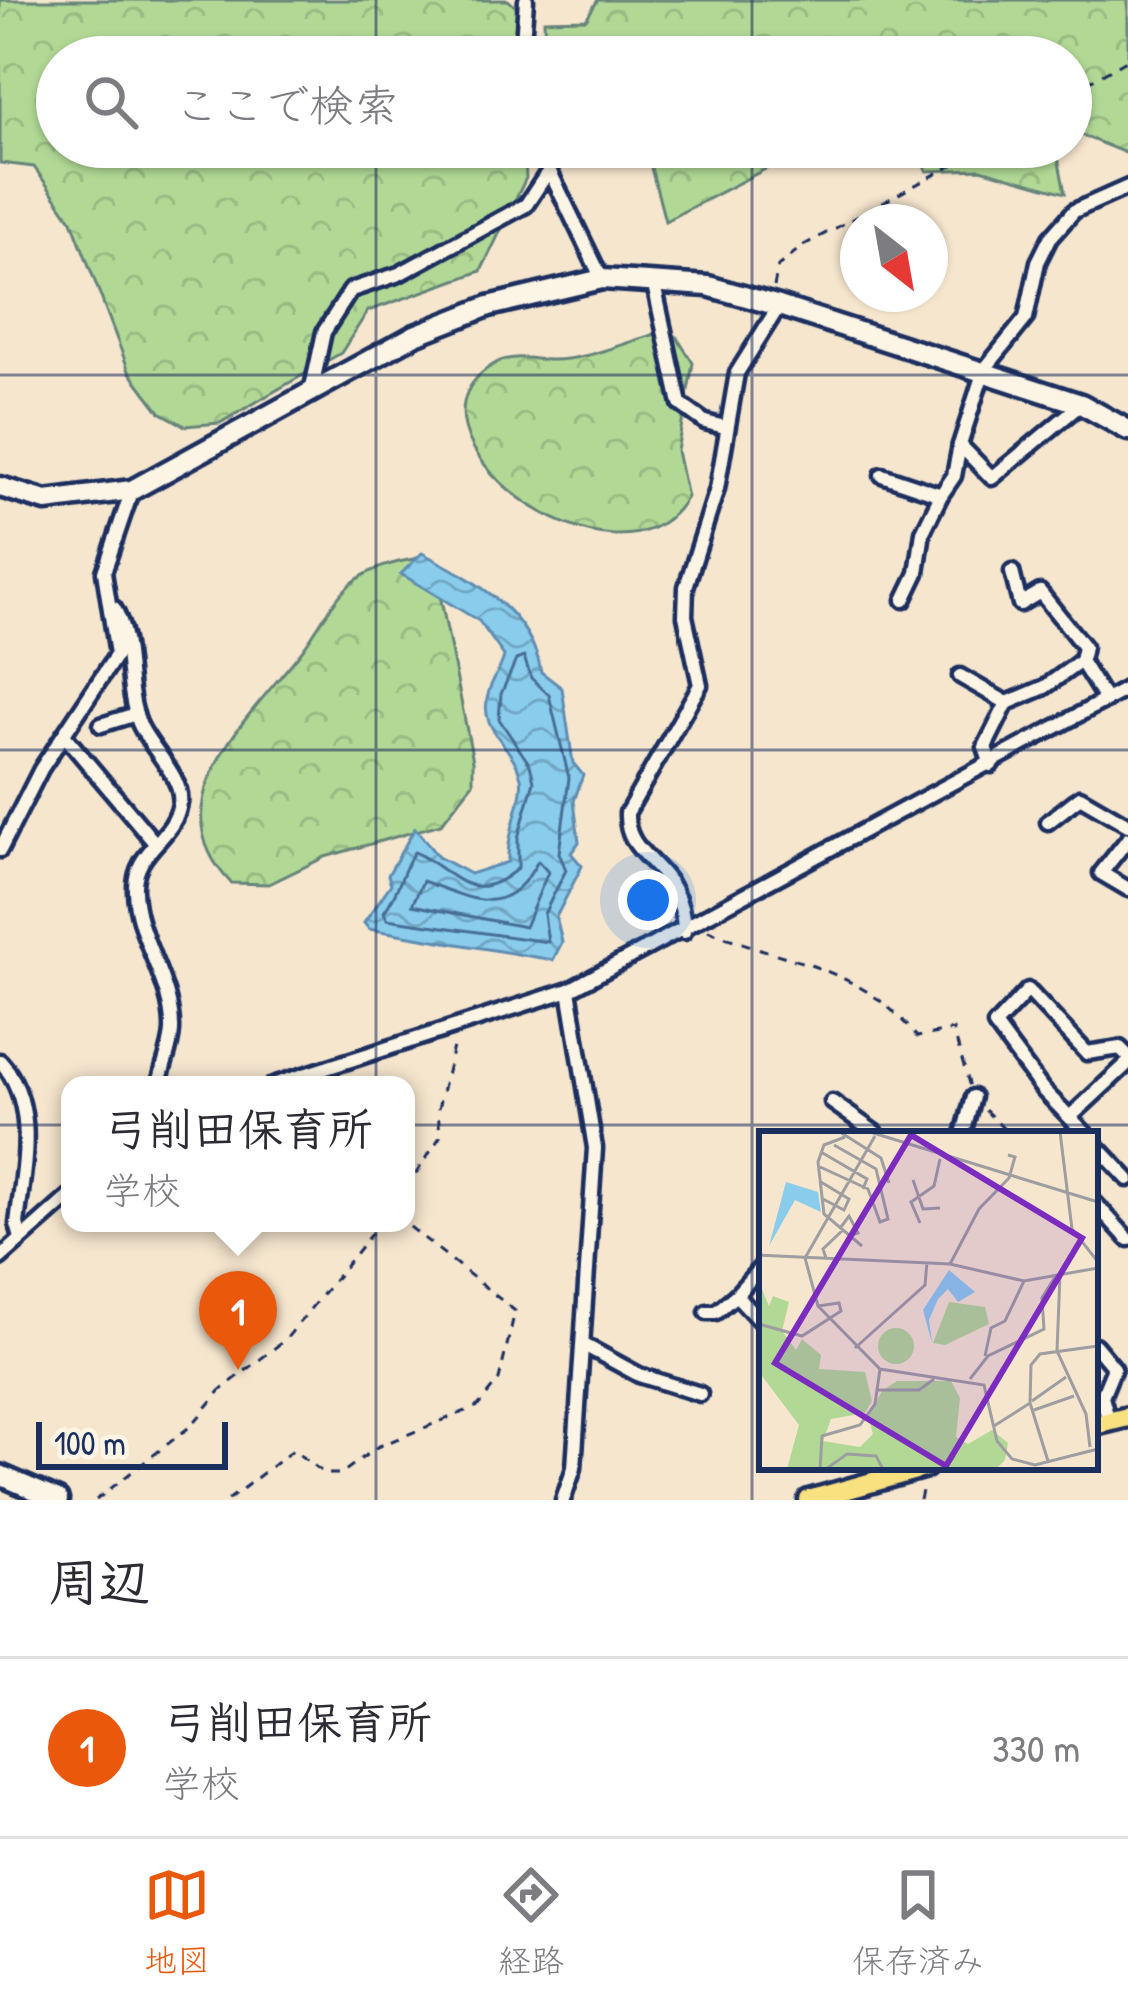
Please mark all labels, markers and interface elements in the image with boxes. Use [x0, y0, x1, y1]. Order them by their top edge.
search box [36, 36, 1092, 168]
icon: search [78, 69, 144, 135]
text: ここで検索 [174, 74, 399, 135]
north arrow [840, 204, 948, 312]
your location [618, 870, 678, 930]
popup [61, 1076, 415, 1232]
text: 弓削田保育所 [103, 1098, 373, 1159]
inset map [759, 1131, 1098, 1470]
text: 学校 [103, 1163, 181, 1216]
pin: 1 [199, 1271, 277, 1370]
scale bar [36, 1416, 228, 1469]
text: 100 m [54, 1421, 126, 1465]
text: 周辺 [48, 1547, 150, 1616]
text: 弓削田保育所 [162, 1691, 432, 1752]
text: 1 [80, 1721, 94, 1774]
text: 330 m [992, 1721, 1080, 1774]
text: 学校 [162, 1756, 240, 1809]
tab: 地図 [144, 1862, 210, 1982]
tab: 経路 [498, 1862, 564, 1982]
tab: 保存済み [852, 1862, 984, 1982]

